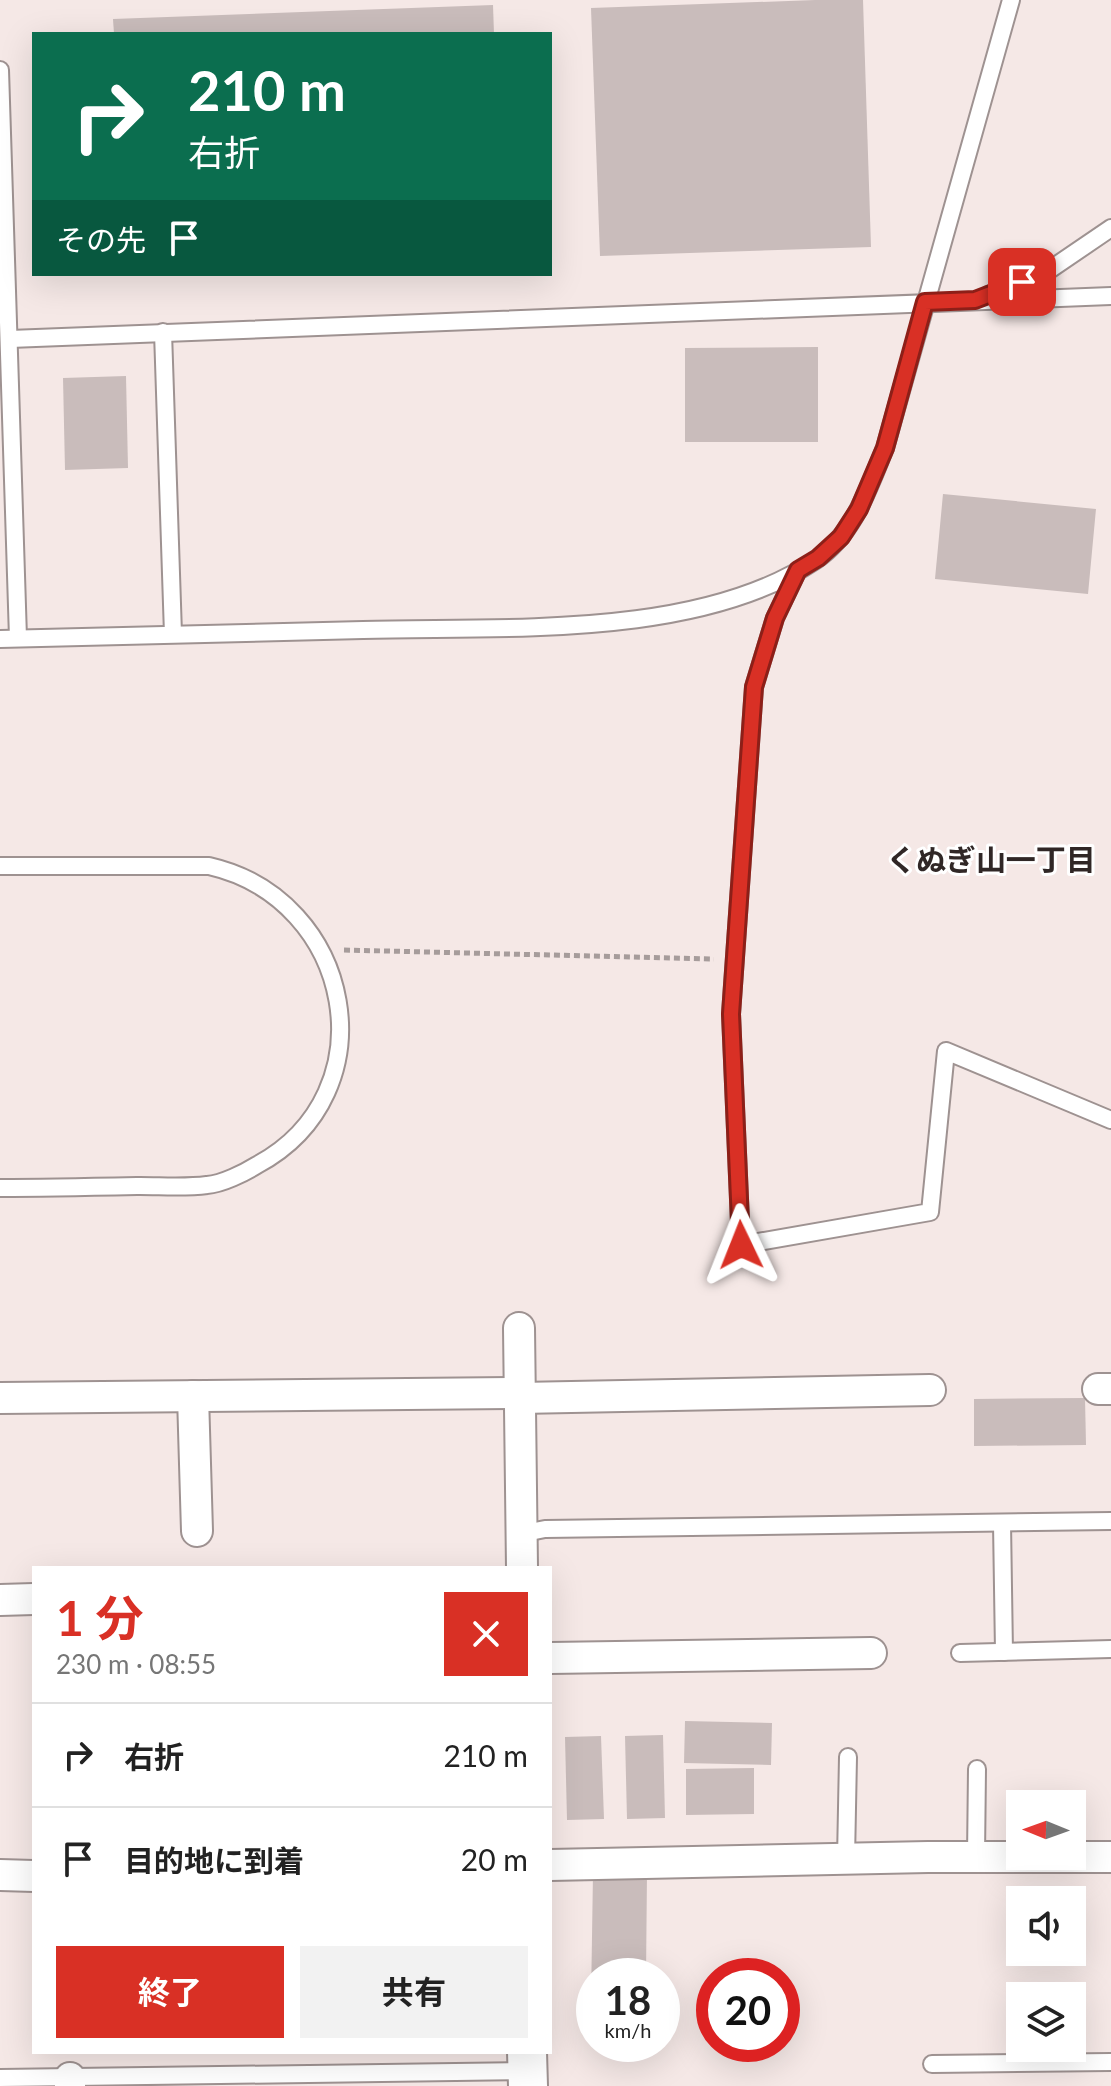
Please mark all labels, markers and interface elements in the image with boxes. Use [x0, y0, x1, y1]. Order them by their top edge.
text: 210 m [188, 56, 346, 123]
icon: right [56, 64, 160, 168]
text: 右折 [188, 130, 260, 174]
icon: arrive [162, 216, 206, 260]
text: その先 [56, 221, 146, 257]
pin [988, 248, 1056, 316]
icon: arrive [1000, 260, 1044, 304]
district label: くぬぎ山一丁目 [886, 841, 1096, 877]
position arrow [699, 1203, 783, 1287]
text: 1 分 [56, 1589, 144, 1646]
button: close [444, 1592, 528, 1676]
text: 230 m · 08:55 [56, 1648, 216, 1680]
icon: right [56, 1733, 100, 1777]
text: 210 m [443, 1737, 528, 1773]
text: 右折 [124, 1738, 184, 1774]
north arrow [1006, 1790, 1086, 1870]
map controls [1006, 1790, 1086, 2062]
icon: arrive [56, 1837, 100, 1881]
text: 20 m [461, 1841, 528, 1877]
text: 目的地に到着 [124, 1842, 304, 1878]
button: sound [1006, 1886, 1086, 1966]
button: 終了 [56, 1946, 284, 2038]
button: 共有 [300, 1946, 528, 2038]
speed limit sign: 20 [696, 1958, 800, 2062]
text: 18 [605, 1976, 651, 2024]
button: layers [1006, 1982, 1086, 2062]
text: km/h [605, 2018, 651, 2042]

